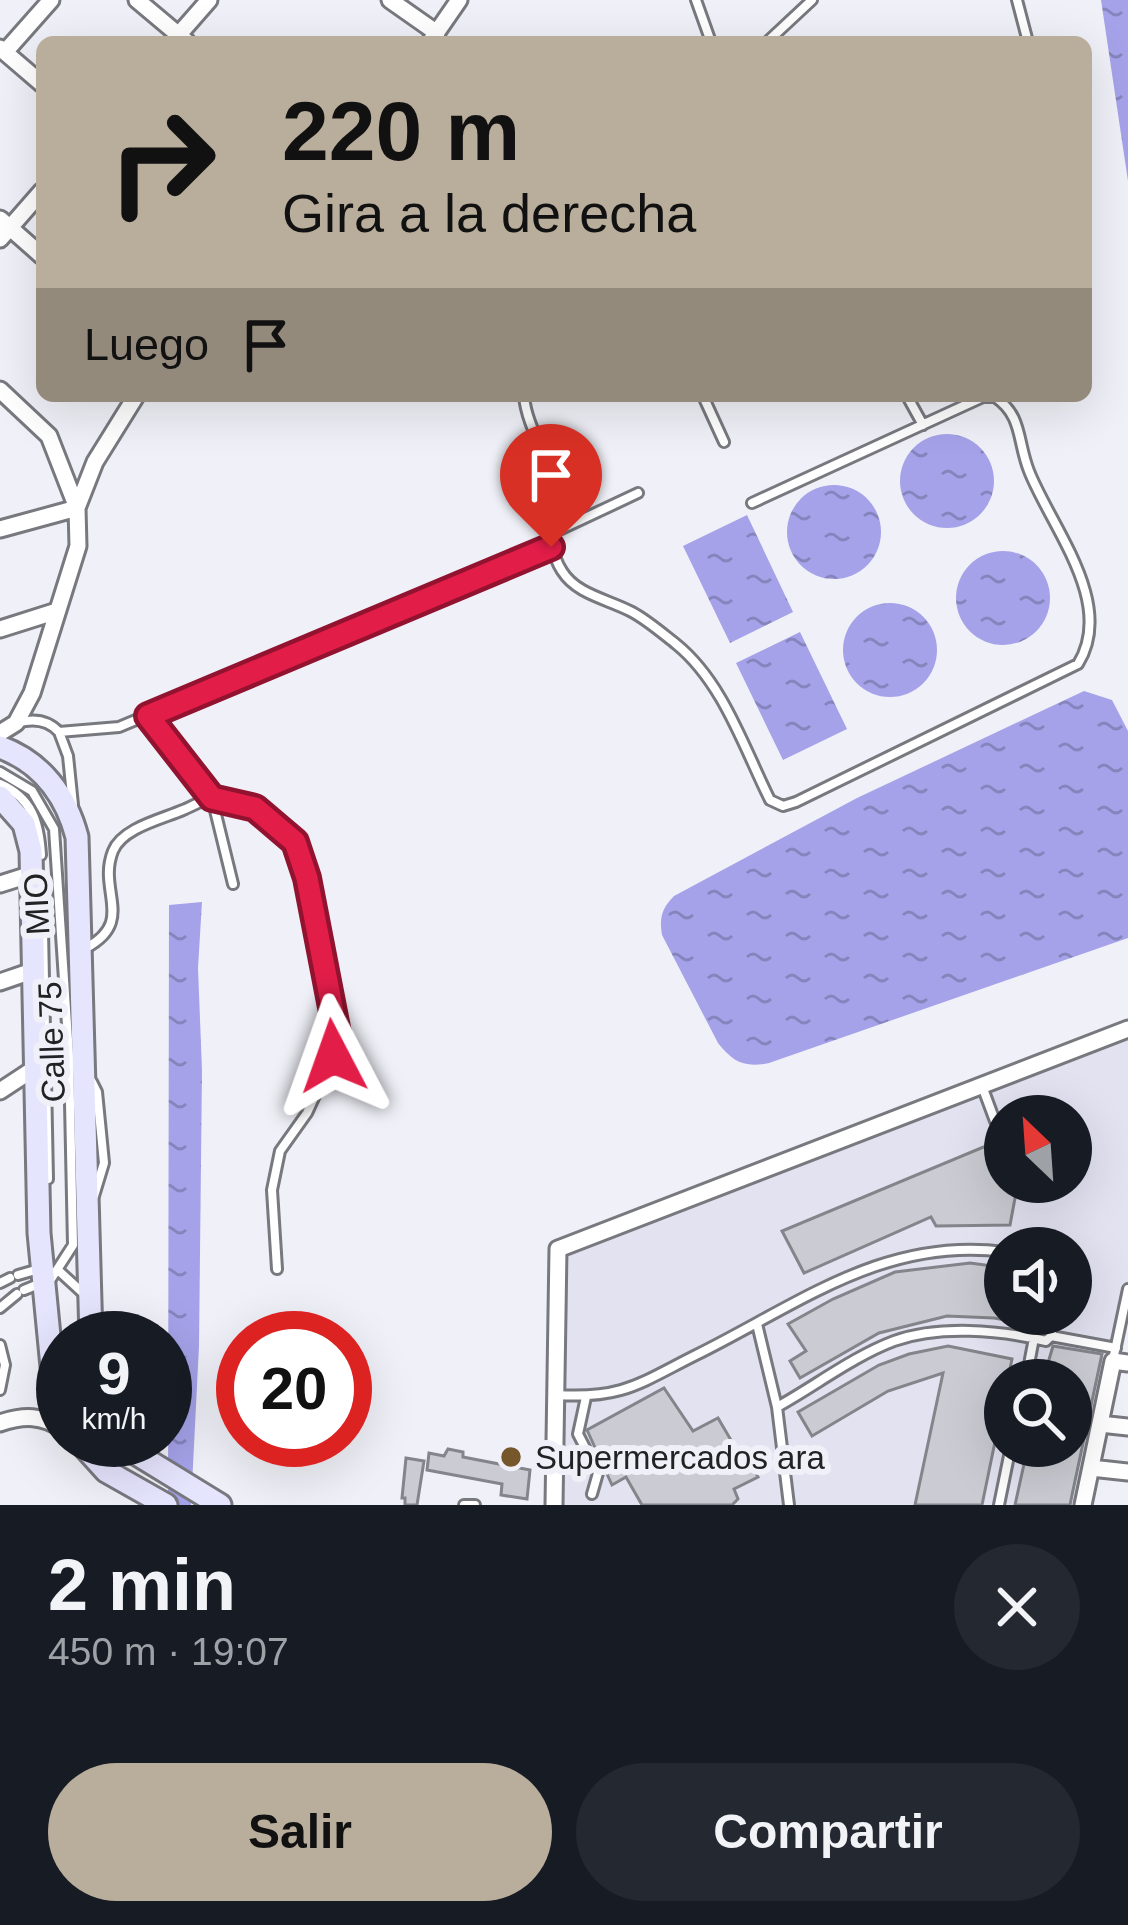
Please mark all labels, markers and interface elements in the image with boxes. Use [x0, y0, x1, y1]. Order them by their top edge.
icon: right [84, 84, 240, 240]
text: 220 m [282, 84, 520, 178]
text: Gira a la derecha [282, 183, 696, 243]
icon: arrive [233, 312, 299, 378]
text: Luego [84, 319, 209, 370]
pin [500, 424, 602, 547]
icon: arrive [518, 442, 584, 508]
street label: MIO [16, 872, 57, 936]
street label: Calle 75 [31, 981, 72, 1103]
position arrow [270, 993, 396, 1119]
north arrow [984, 1095, 1092, 1203]
map controls [984, 1095, 1092, 1467]
button: sound [984, 1227, 1092, 1335]
speed limit sign: 20 [216, 1311, 372, 1467]
text: 9 [97, 1340, 131, 1407]
button: search [984, 1359, 1092, 1467]
text: km/h [81, 1402, 147, 1435]
place label: Supermercados ara [535, 1439, 825, 1476]
marker: Supermercados ara [498, 1444, 524, 1470]
button: close [954, 1544, 1080, 1670]
text: 2 min [48, 1545, 236, 1625]
text: 450 m · 19:07 [48, 1630, 289, 1673]
button: Salir [48, 1763, 552, 1901]
button: Compartir [576, 1763, 1080, 1901]

